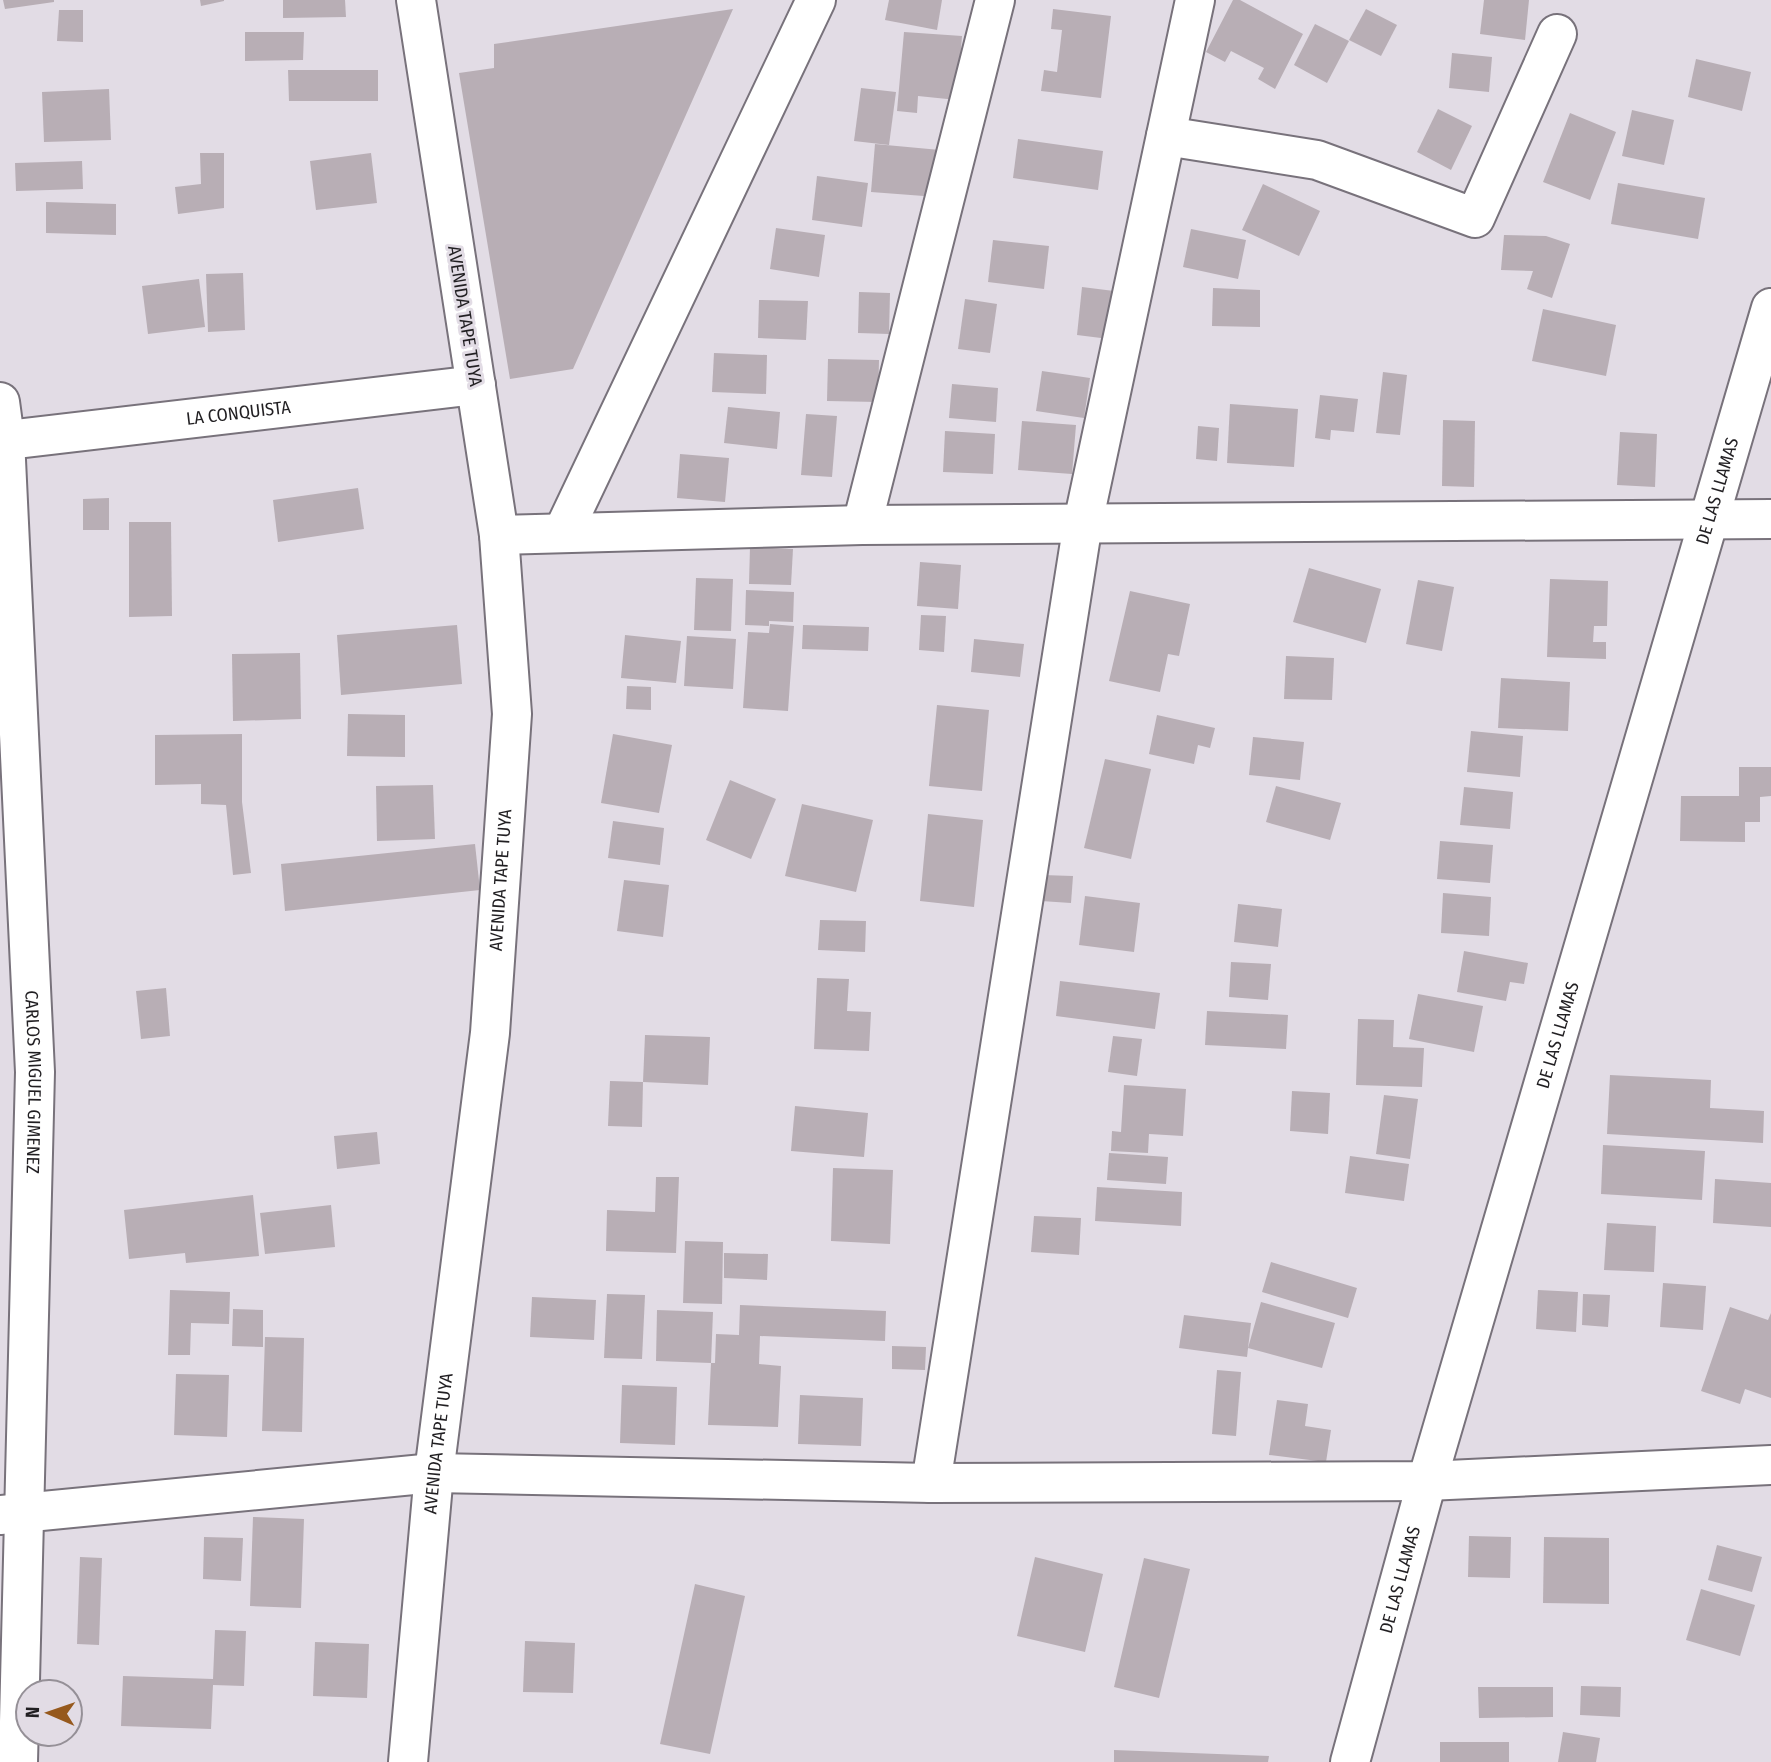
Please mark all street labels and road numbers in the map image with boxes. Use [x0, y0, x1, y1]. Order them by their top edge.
street label: AVENIDA TAPE TUYA [443, 244, 487, 388]
street label: LA CONQUISTA [185, 396, 292, 430]
street label: DE LAS LLAMAS [1691, 435, 1743, 547]
street label: AVENIDA TAPE TUYA [485, 808, 516, 952]
street label: DE LAS LLAMAS [1532, 979, 1584, 1091]
street label: CARLOS MIGUEL GIMENEZ [20, 990, 46, 1174]
street label: AVENIDA TAPE TUYA [419, 1371, 458, 1515]
street label: DE LAS LLAMAS [1375, 1523, 1425, 1636]

